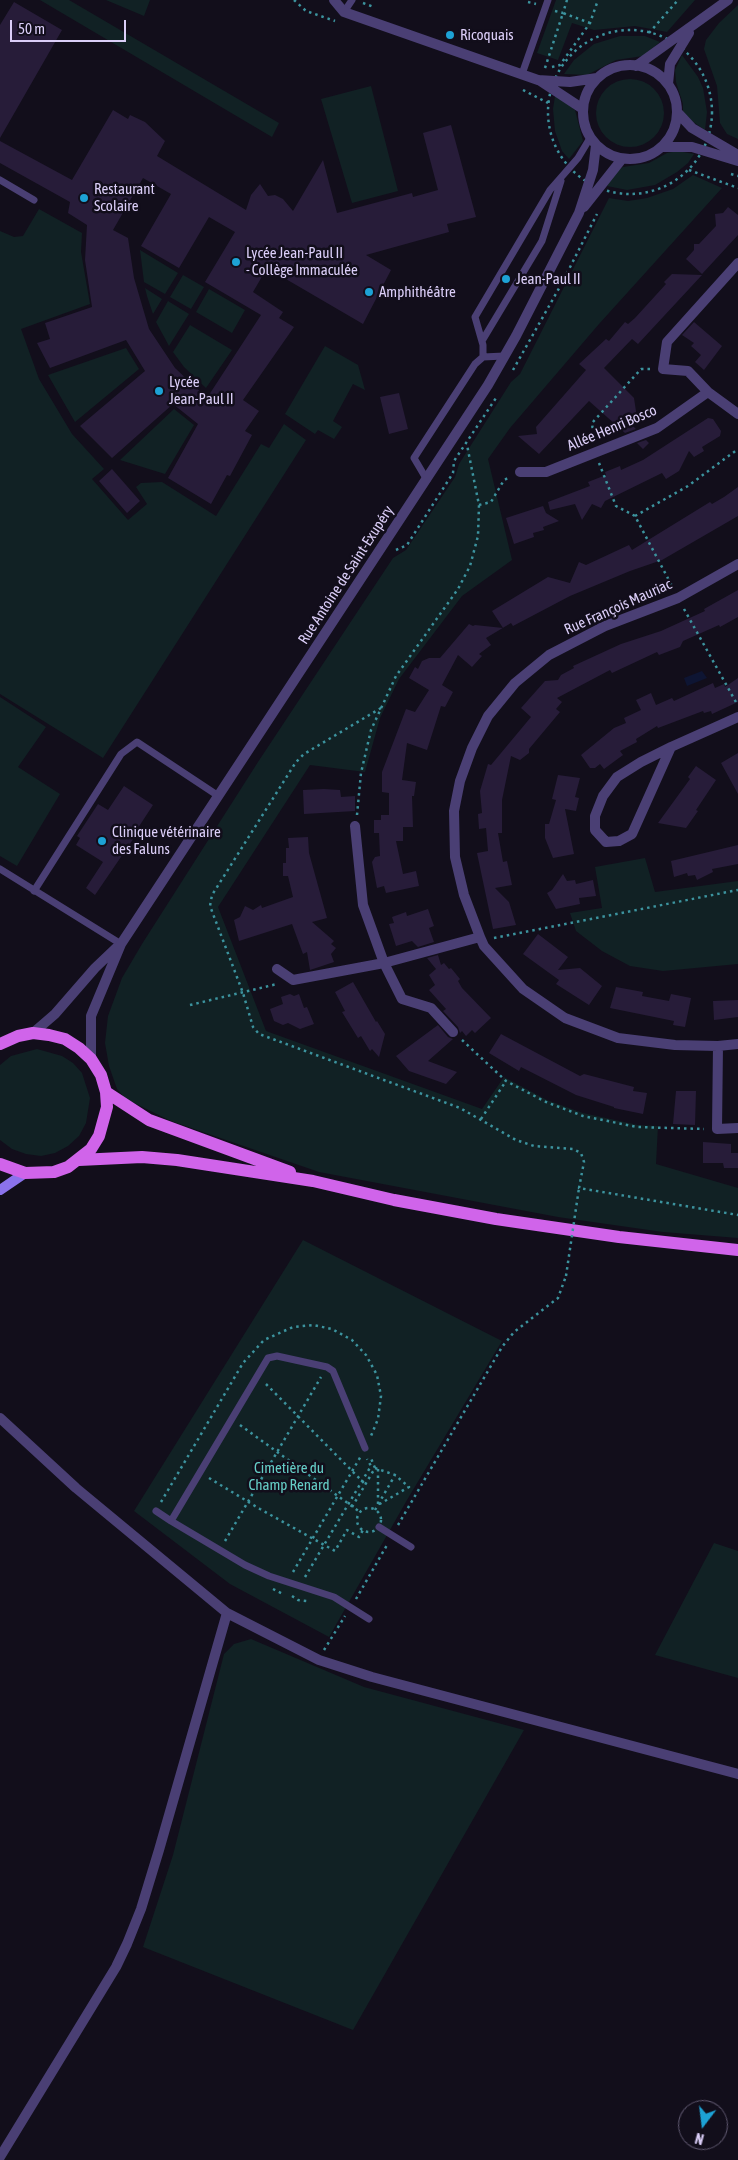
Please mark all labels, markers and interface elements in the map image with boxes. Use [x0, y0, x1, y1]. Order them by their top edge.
scale bar [12, 10, 129, 42]
text: 50 m [18, 20, 45, 37]
place label: Ricoquais [460, 26, 514, 44]
marker: Ricoquais [444, 29, 456, 41]
place label: Restaurant Scolaire [94, 180, 155, 215]
marker: Restaurant Scolaire [78, 192, 90, 204]
place label: Lycée Jean-Paul II - Collège Immaculée [246, 244, 358, 279]
marker: Lycée Jean-Paul II - Collège Immaculée [230, 256, 242, 268]
place label: Jean-Paul II [516, 270, 581, 288]
marker: Jean-Paul II [500, 273, 512, 285]
place label: Amphithéâtre [379, 283, 456, 301]
marker: Amphithéâtre [363, 286, 375, 298]
place label: Lycée Jean-Paul II [169, 373, 234, 408]
marker: Lycée Jean-Paul II [153, 385, 165, 397]
street label: Allée Henri Bosco [565, 401, 659, 455]
street label: Rue Antoine de Saint-Exupéry [295, 502, 397, 648]
street label: Rue François Mauriac [561, 575, 675, 639]
place label: Clinique vétérinaire des Faluns [112, 823, 221, 858]
marker: Clinique vétérinaire des Faluns [96, 835, 108, 847]
park label: Cimetière du Champ Renard [248, 1459, 330, 1494]
north arrow [678, 2100, 728, 2150]
text: N [693, 2130, 705, 2147]

